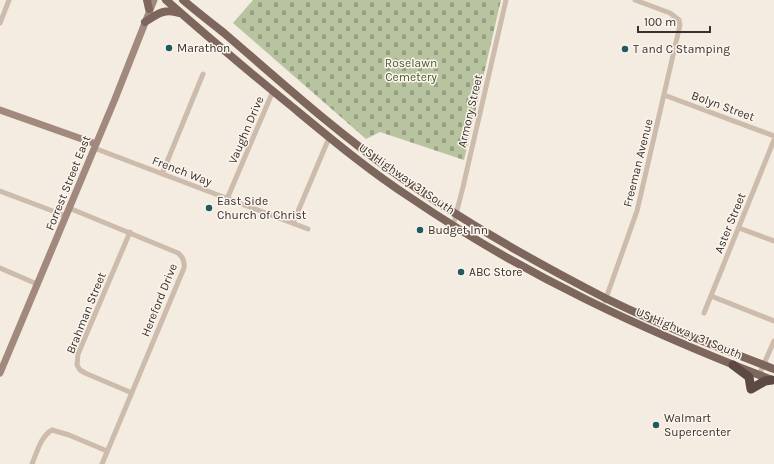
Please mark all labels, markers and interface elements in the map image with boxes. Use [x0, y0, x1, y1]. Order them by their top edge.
scale bar [638, 8, 710, 34]
text: 100 m [644, 15, 676, 29]
place label: Marathon [177, 41, 230, 55]
place label: T and C Stamping [633, 42, 730, 56]
marker: Marathon [164, 43, 174, 53]
marker: T and C Stamping [620, 44, 630, 54]
park label: Roselawn Cemetery [385, 56, 437, 84]
street label: Armory Street [455, 73, 485, 149]
street label: Bolyn Street [690, 88, 757, 124]
street label: Vaughn Drive [225, 94, 267, 166]
street label: Freeman Avenue [620, 117, 656, 209]
street label: Forrest Street East [43, 133, 94, 232]
street label: US Highway 31 South [356, 141, 458, 217]
street label: French Way [150, 153, 214, 189]
street label: Aster Street [712, 190, 749, 255]
place label: East Side Church of Christ [217, 194, 307, 222]
marker: East Side Church of Christ [204, 203, 214, 213]
place label: Budget Inn [428, 223, 488, 237]
marker: Budget Inn [415, 225, 425, 235]
street label: Hereford Drive [138, 261, 180, 339]
place label: ABC Store [469, 265, 522, 279]
marker: ABC Store [456, 267, 466, 277]
street label: Brahman Street [63, 270, 109, 356]
street label: US Highway 31 South [634, 304, 744, 362]
place label: Walmart Supercenter [664, 411, 731, 439]
marker: Walmart Supercenter [651, 420, 661, 430]

